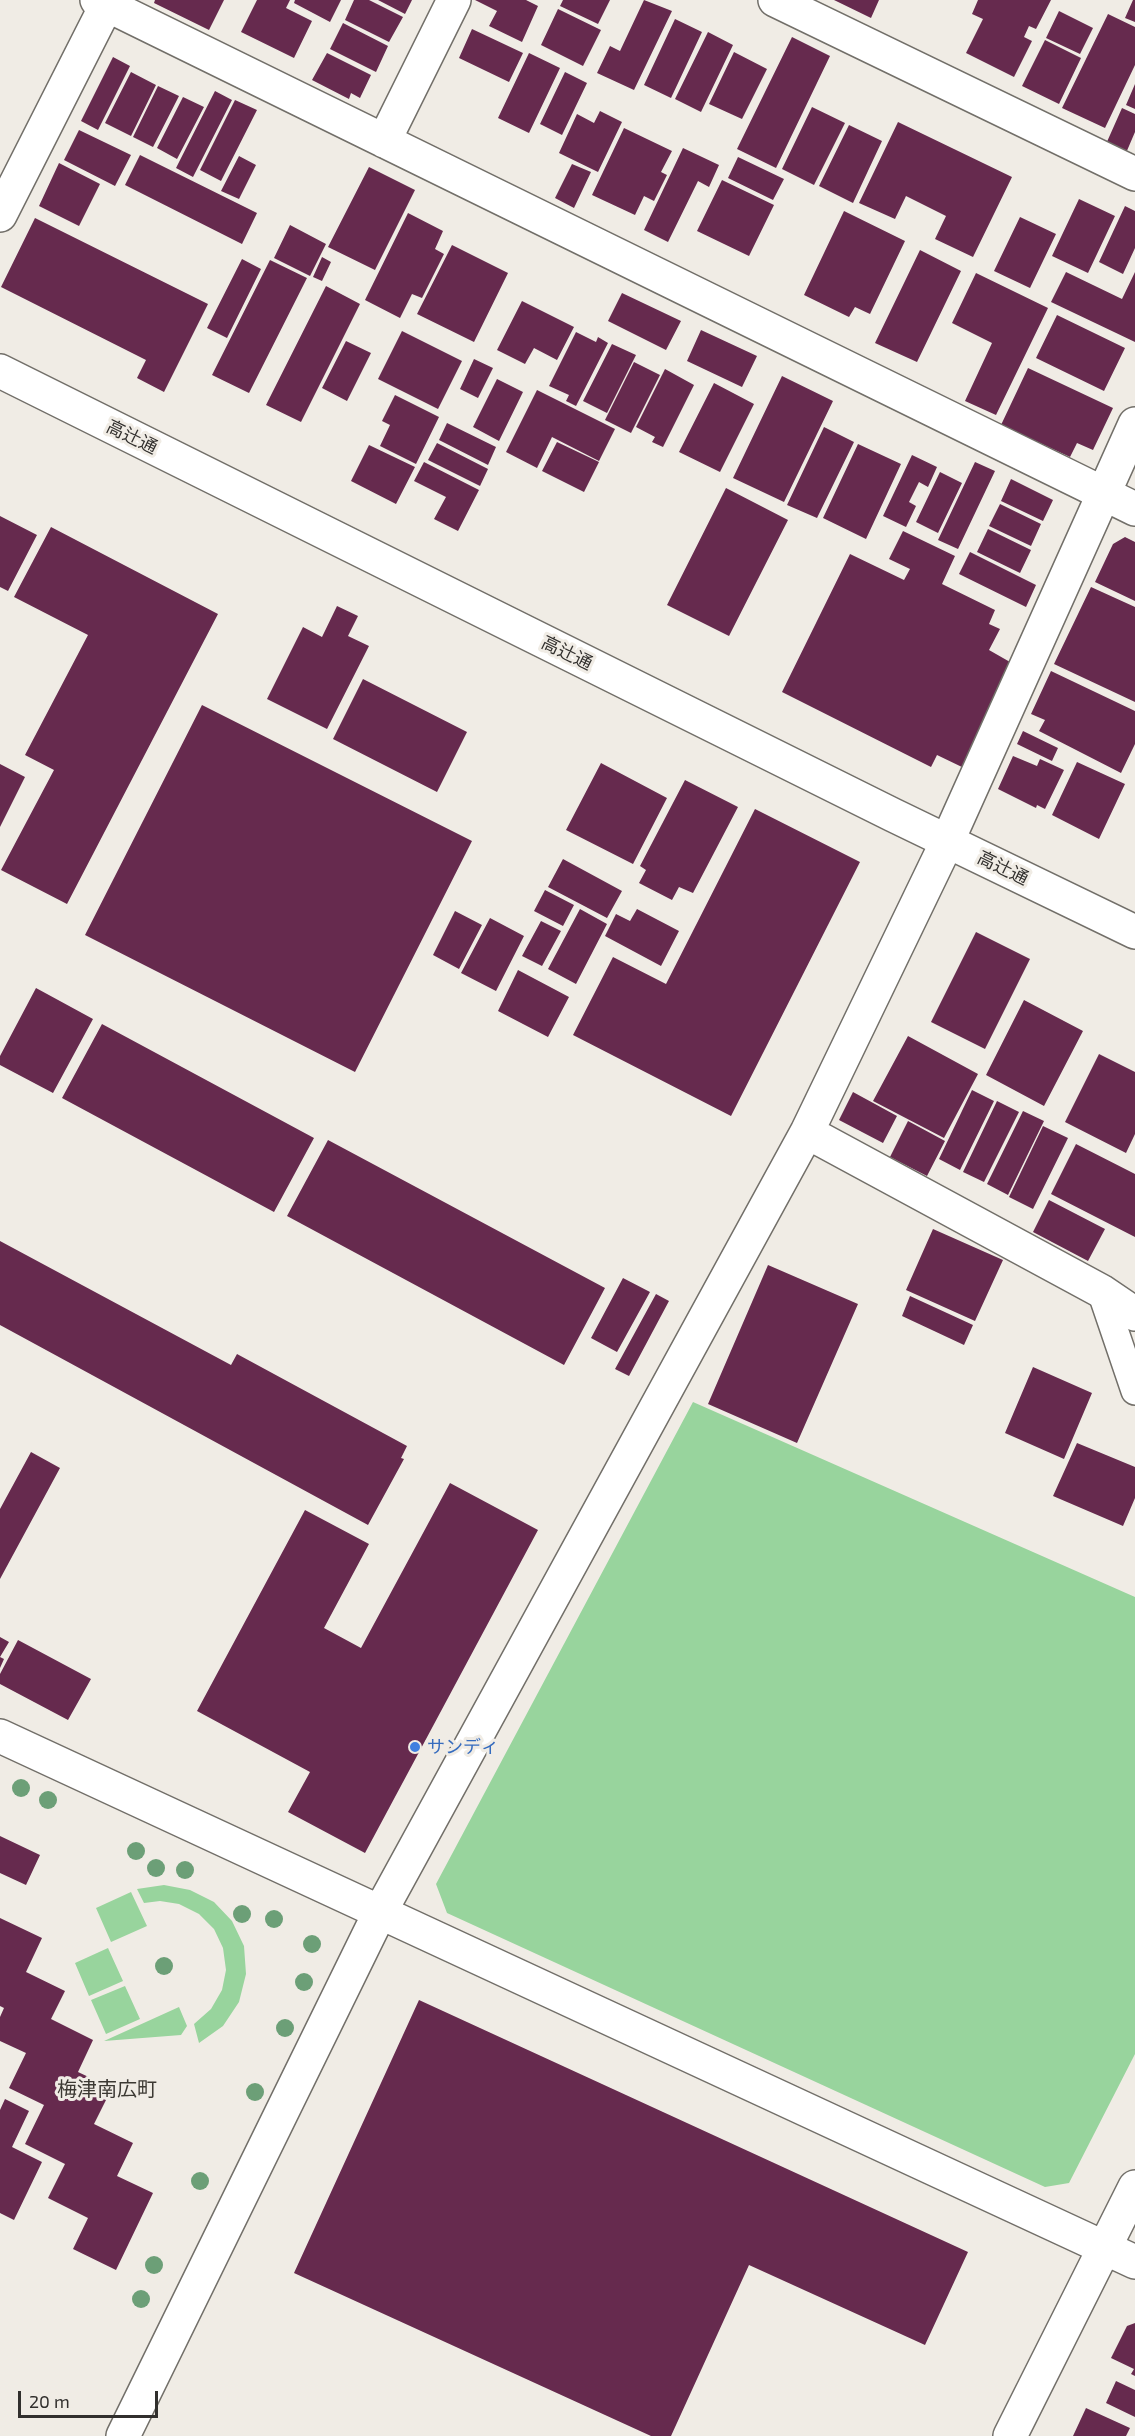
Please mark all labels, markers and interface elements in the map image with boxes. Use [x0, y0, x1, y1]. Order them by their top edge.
street label: 高辻通 [103, 415, 161, 459]
street label: 高辻通 [538, 631, 596, 675]
street label: 高辻通 [974, 846, 1032, 890]
place label: サンディ [427, 1736, 499, 1758]
marker: サンディ [408, 1740, 422, 1754]
district label: 梅津南広町 [57, 2077, 157, 2101]
scale bar [21, 2379, 160, 2417]
text: 20 m [29, 2390, 70, 2412]

